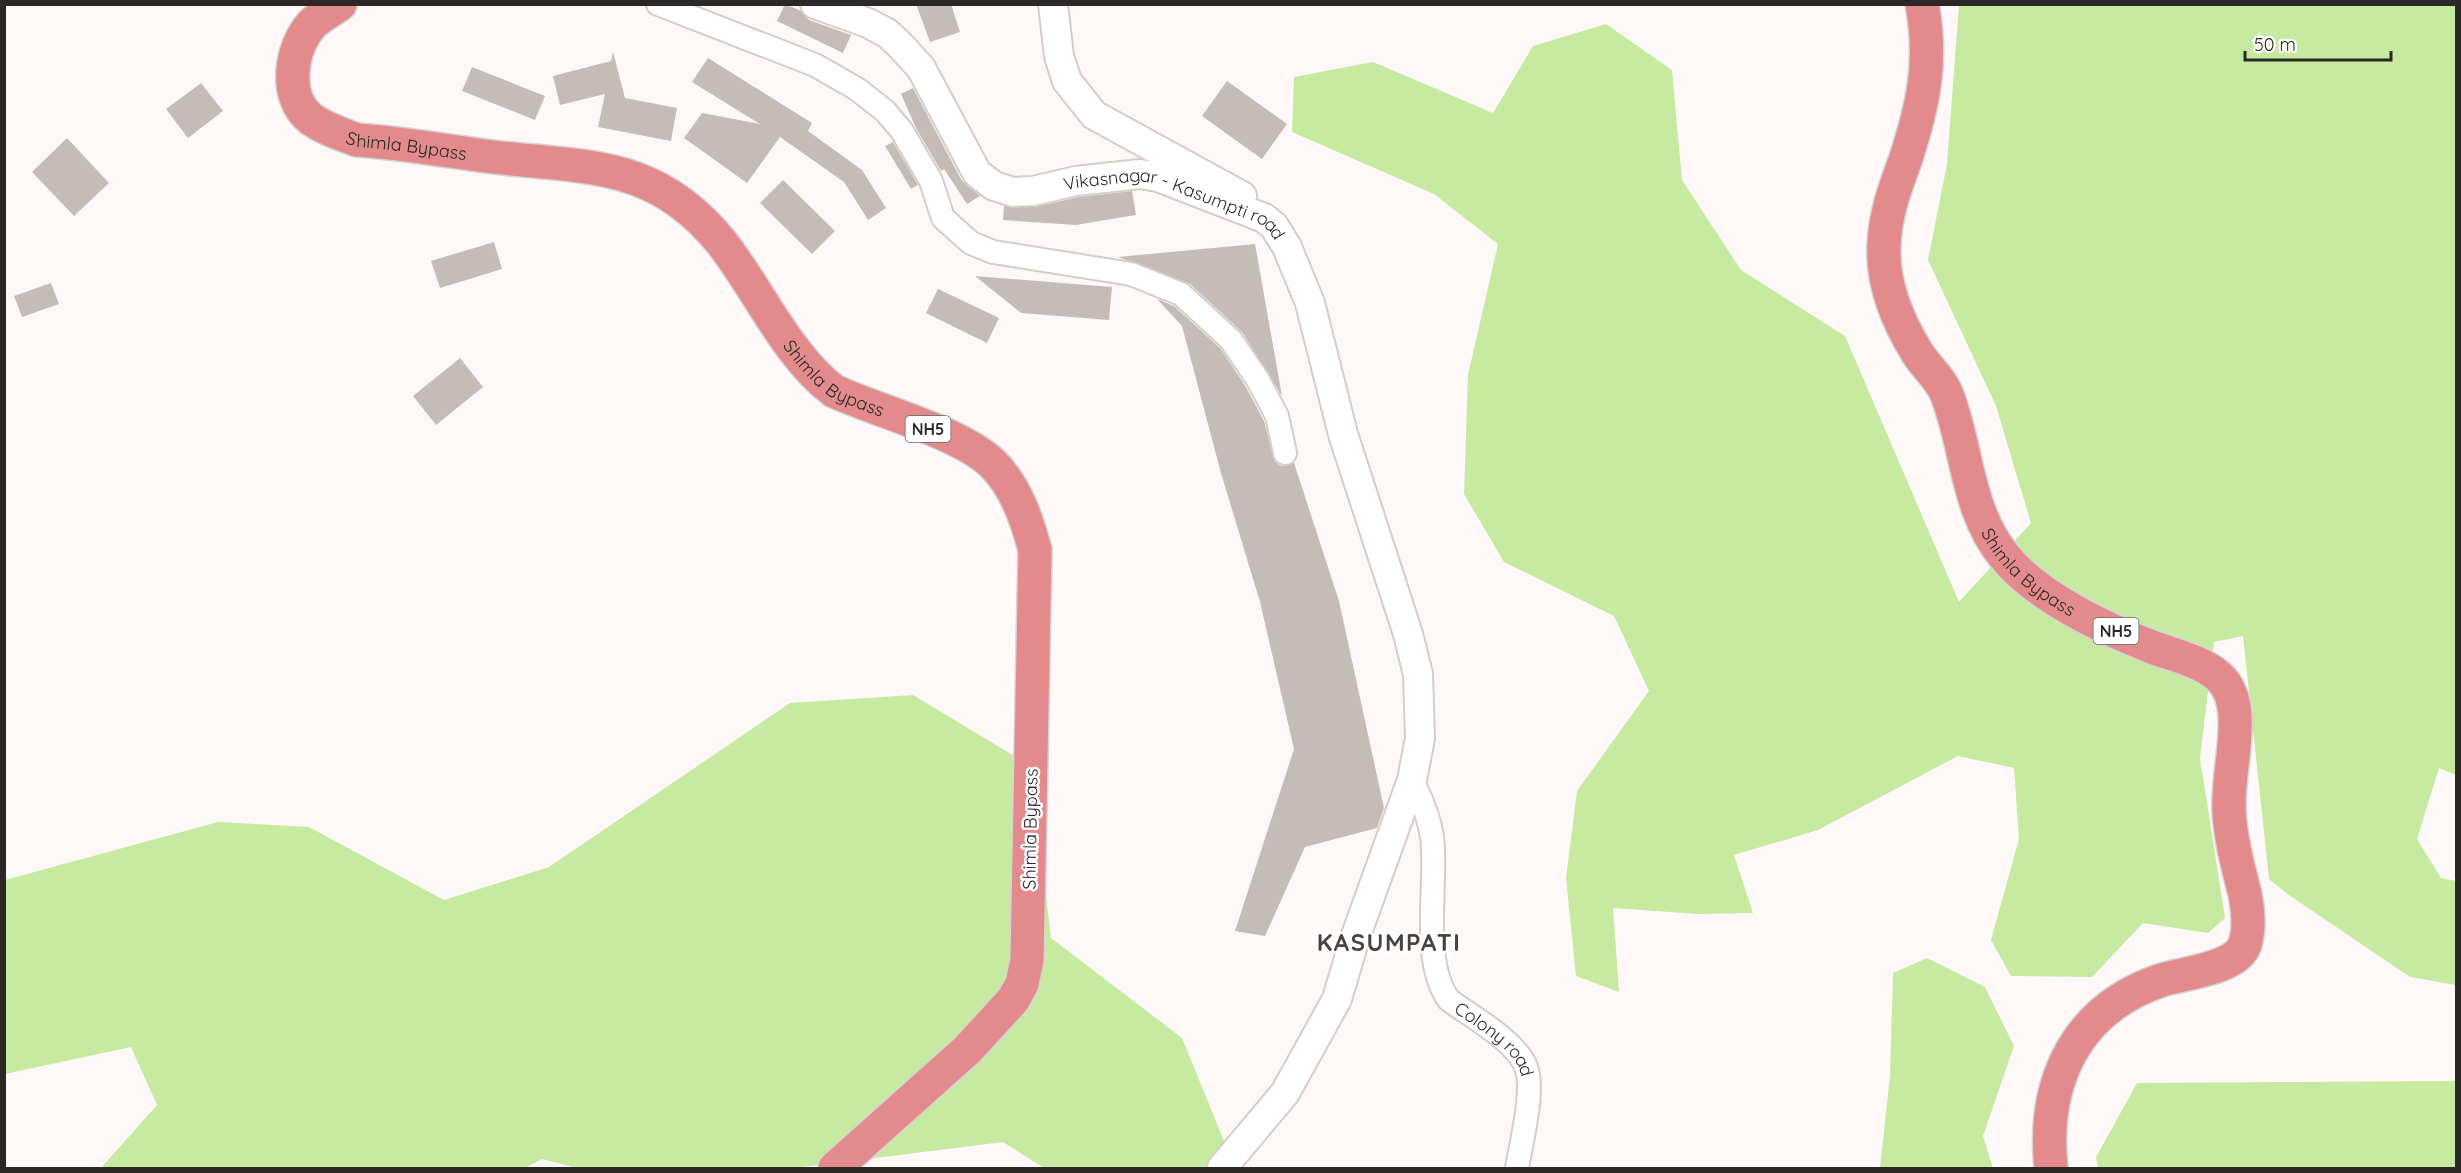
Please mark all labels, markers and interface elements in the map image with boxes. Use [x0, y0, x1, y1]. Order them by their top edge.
scale bar [2245, 24, 2390, 62]
text: 50 m [2254, 33, 2296, 56]
street label: Shimla Bypass [343, 126, 468, 165]
street label: Vikasnagar - Kasumpti road [1061, 163, 1291, 243]
street label: Shimla Bypass [779, 335, 888, 421]
road number: NH5 [906, 416, 950, 442]
street label: Shimla Bypass [1977, 524, 2080, 621]
road number: NH5 [2094, 618, 2138, 644]
street label: Shimla Bypass [1017, 768, 1043, 890]
district label: KASUMPATI [1317, 927, 1461, 957]
street label: Colony road [1451, 996, 1540, 1078]

